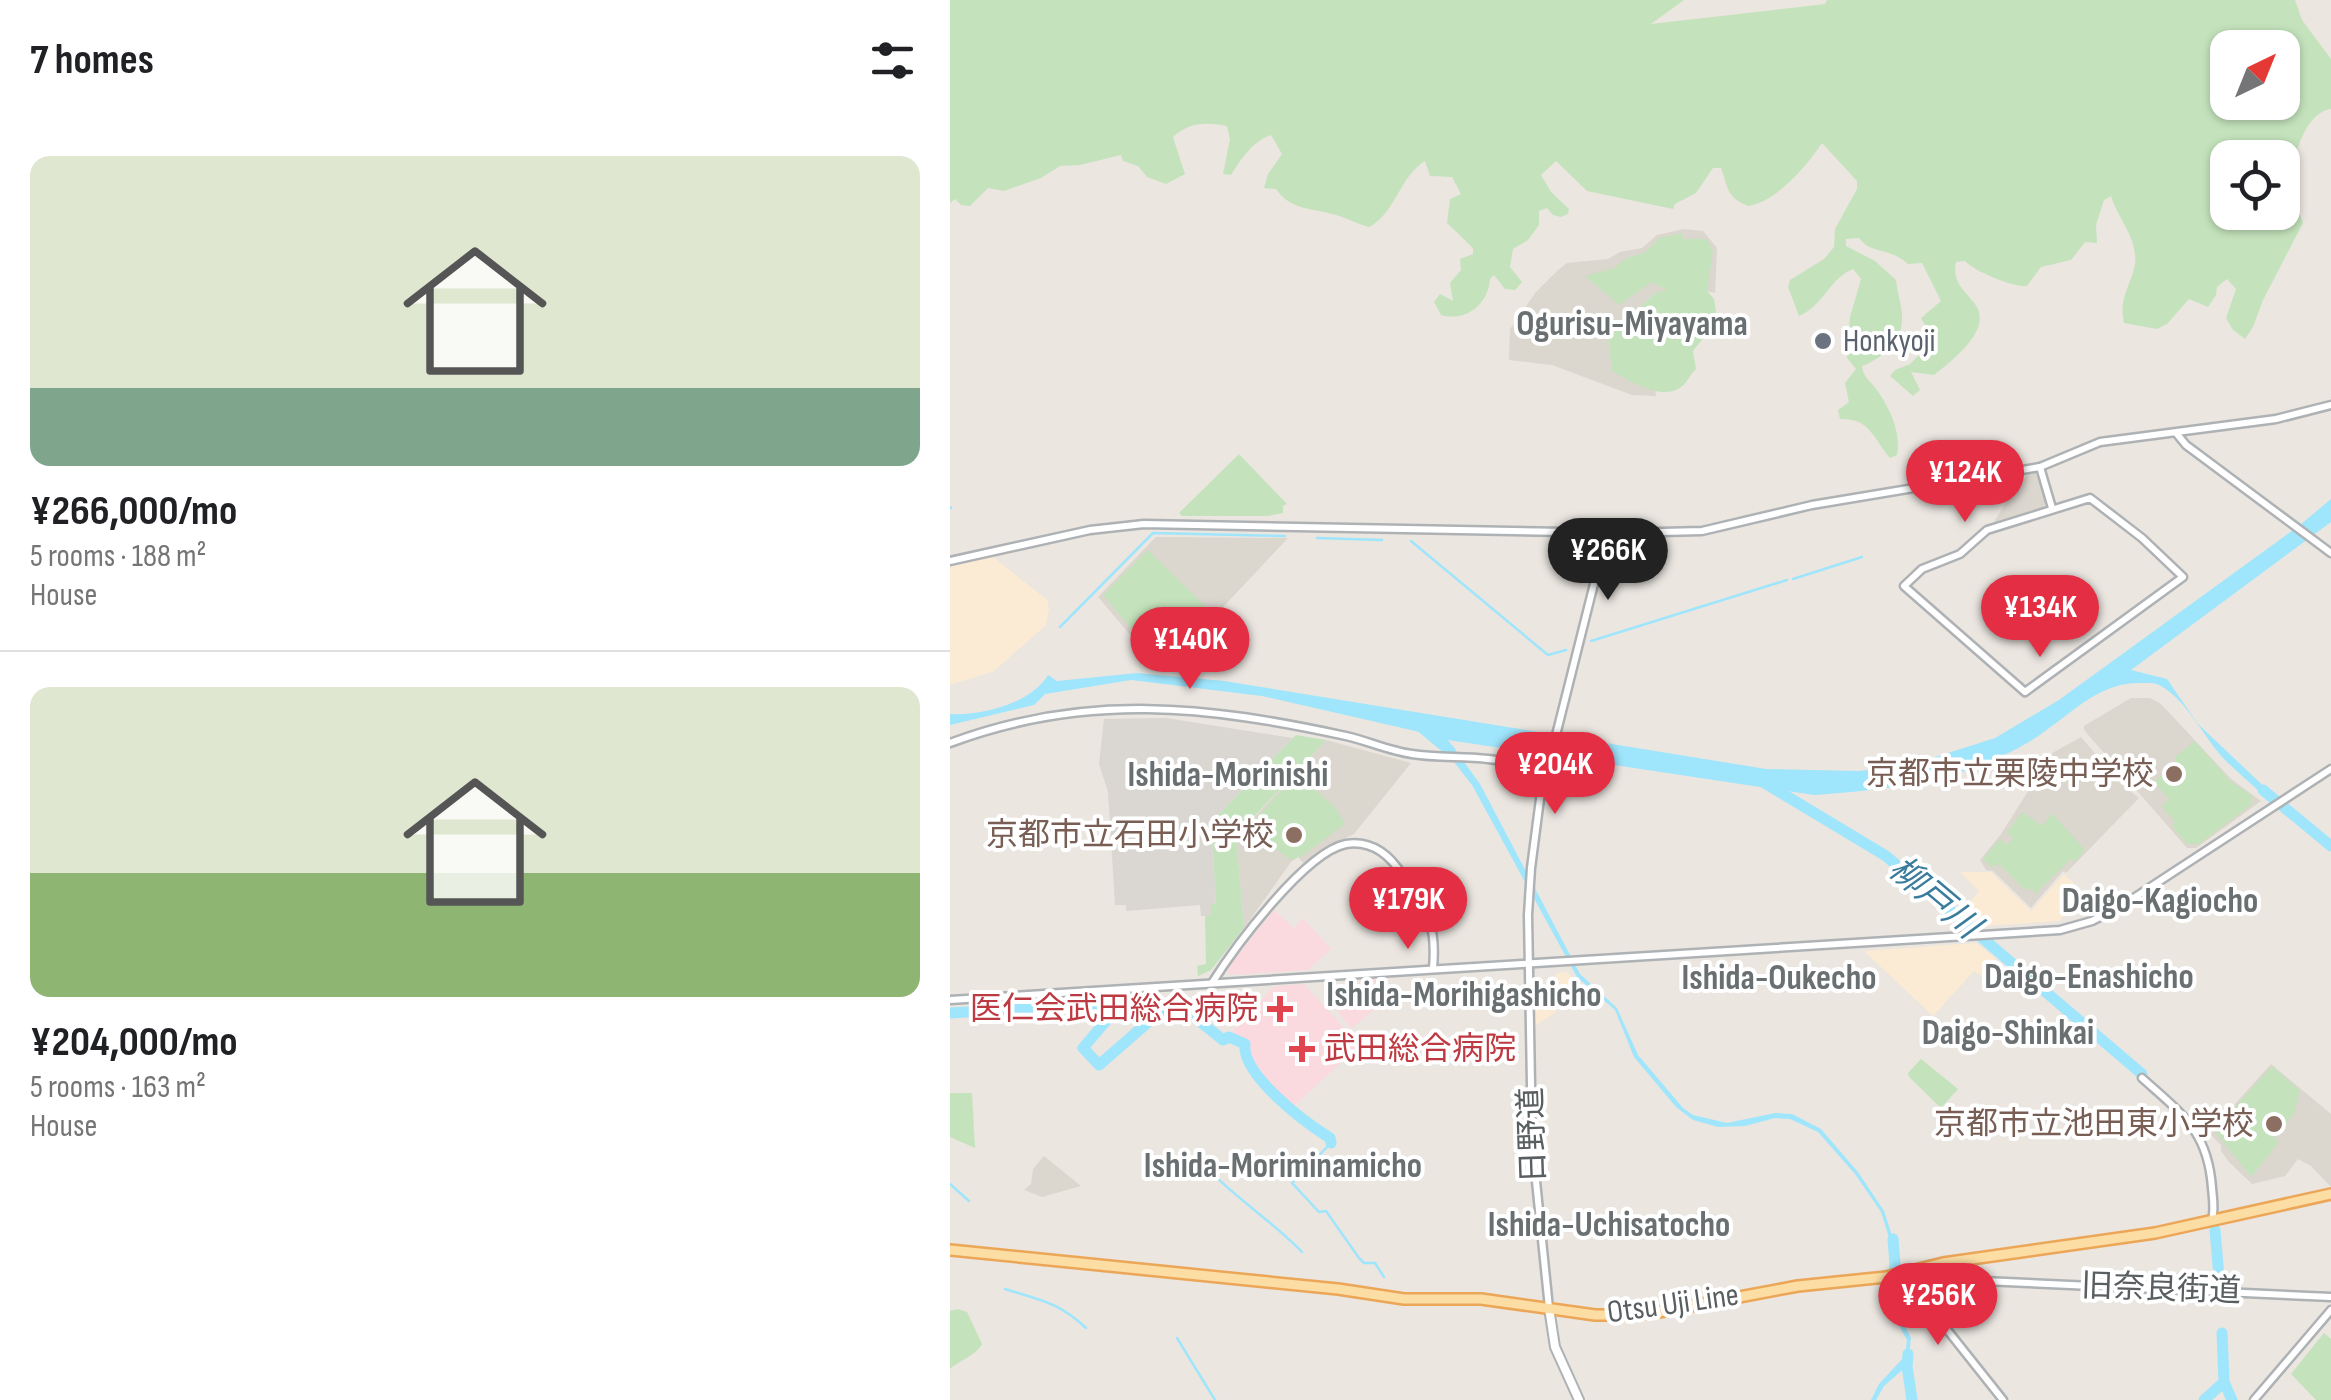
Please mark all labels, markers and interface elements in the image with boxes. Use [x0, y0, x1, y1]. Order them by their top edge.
north arrow [2210, 30, 2300, 120]
map controls [2210, 30, 2300, 230]
icon: filters [865, 33, 920, 88]
text: 7 homes [30, 35, 154, 86]
button: locate [2210, 140, 2300, 230]
icon: home [385, 221, 565, 401]
district label: Ogurisu-Miyayama [1516, 303, 1748, 346]
place label: Honkyoji [1843, 322, 1936, 361]
marker: Honkyoji [1812, 330, 1834, 352]
pin: ¥124K [1895, 440, 2035, 525]
text: ¥124K [1928, 453, 2002, 492]
text: ¥266,000/mo [30, 486, 237, 537]
pin: ¥266K [1538, 518, 1678, 603]
text: ¥266K [1570, 531, 1646, 570]
text: 5 rooms · 188 m² [30, 537, 207, 576]
pin: ¥134K [1970, 575, 2110, 660]
text: House [30, 576, 97, 615]
text: ¥134K [2003, 588, 2077, 627]
pin: ¥140K [1120, 607, 1260, 692]
text: ¥140K [1152, 620, 1228, 659]
pin: ¥204K [1485, 732, 1625, 817]
text: ¥204K [1517, 745, 1593, 784]
icon: home [385, 752, 565, 932]
district label: Ishida-Morinishi [1128, 754, 1328, 797]
place label: 京都市立栗陵中学校 [1866, 755, 2154, 794]
marker: 京都市立栗陵中学校 [2163, 763, 2185, 785]
place label: 京都市立石田小学校 [986, 816, 1274, 855]
marker: 京都市立石田小学校 [1283, 824, 1305, 846]
water label: 柳戸川 [1880, 848, 1991, 951]
pin: ¥179K [1338, 867, 1478, 952]
text: ¥179K [1371, 880, 1445, 919]
district label: Daigo-Kagiocho [2062, 880, 2258, 923]
district label: Daigo-Enashicho [1984, 956, 2194, 999]
district label: Ishida-Oukecho [1681, 957, 1877, 1000]
district label: Ishida-Morihigashicho [1326, 974, 1602, 1017]
place label: 医仁会武田総合病院 [970, 990, 1258, 1029]
marker: 医仁会武田総合病院 [1267, 996, 1293, 1022]
district label: Daigo-Shinkai [1922, 1012, 2094, 1055]
text: ¥204,000/mo [30, 1017, 238, 1068]
place label: 武田総合病院 [1324, 1030, 1516, 1069]
marker: 武田総合病院 [1289, 1036, 1315, 1062]
text: 5 rooms · 163 m² [30, 1068, 206, 1107]
street label: 日野道 [1512, 1086, 1554, 1184]
place label: 京都市立池田東小学校 [1934, 1105, 2254, 1144]
text: House [30, 1107, 97, 1146]
marker: 京都市立池田東小学校 [2263, 1113, 2285, 1135]
district label: Ishida-Moriminamicho [1144, 1145, 1422, 1188]
district label: Ishida-Uchisatocho [1488, 1204, 1730, 1247]
pin: ¥256K [1868, 1263, 2008, 1348]
street label: 旧奈良街道 [2080, 1267, 2242, 1311]
street label: Otsu Uji Line [1605, 1275, 1741, 1333]
text: ¥256K [1900, 1276, 1976, 1315]

